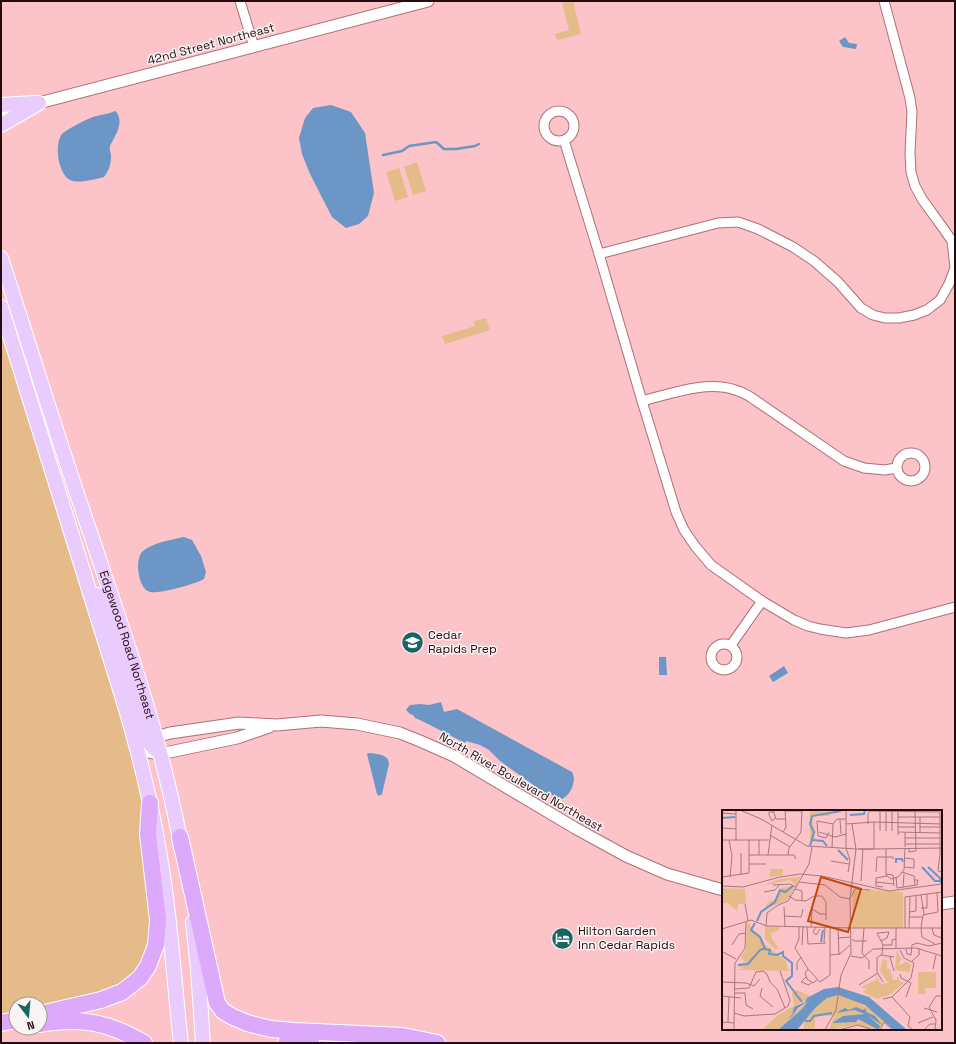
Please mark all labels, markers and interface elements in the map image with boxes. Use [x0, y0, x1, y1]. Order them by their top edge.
street label: 42nd Street Northeast [146, 19, 276, 69]
street label: Edgewood Road Northeast [96, 569, 158, 721]
place label: Cedar Rapids Prep [428, 627, 497, 657]
school or university icon: Cedar Rapids Prep [399, 629, 425, 655]
street label: North River Boulevard Northeast [436, 728, 606, 836]
inset map [722, 810, 942, 1030]
place label: Hilton Garden Inn Cedar Rapids [578, 923, 675, 953]
hotel icon: Hilton Garden Inn Cedar Rapids [549, 925, 575, 951]
north arrow [8, 996, 48, 1036]
text: N [25, 1018, 36, 1033]

